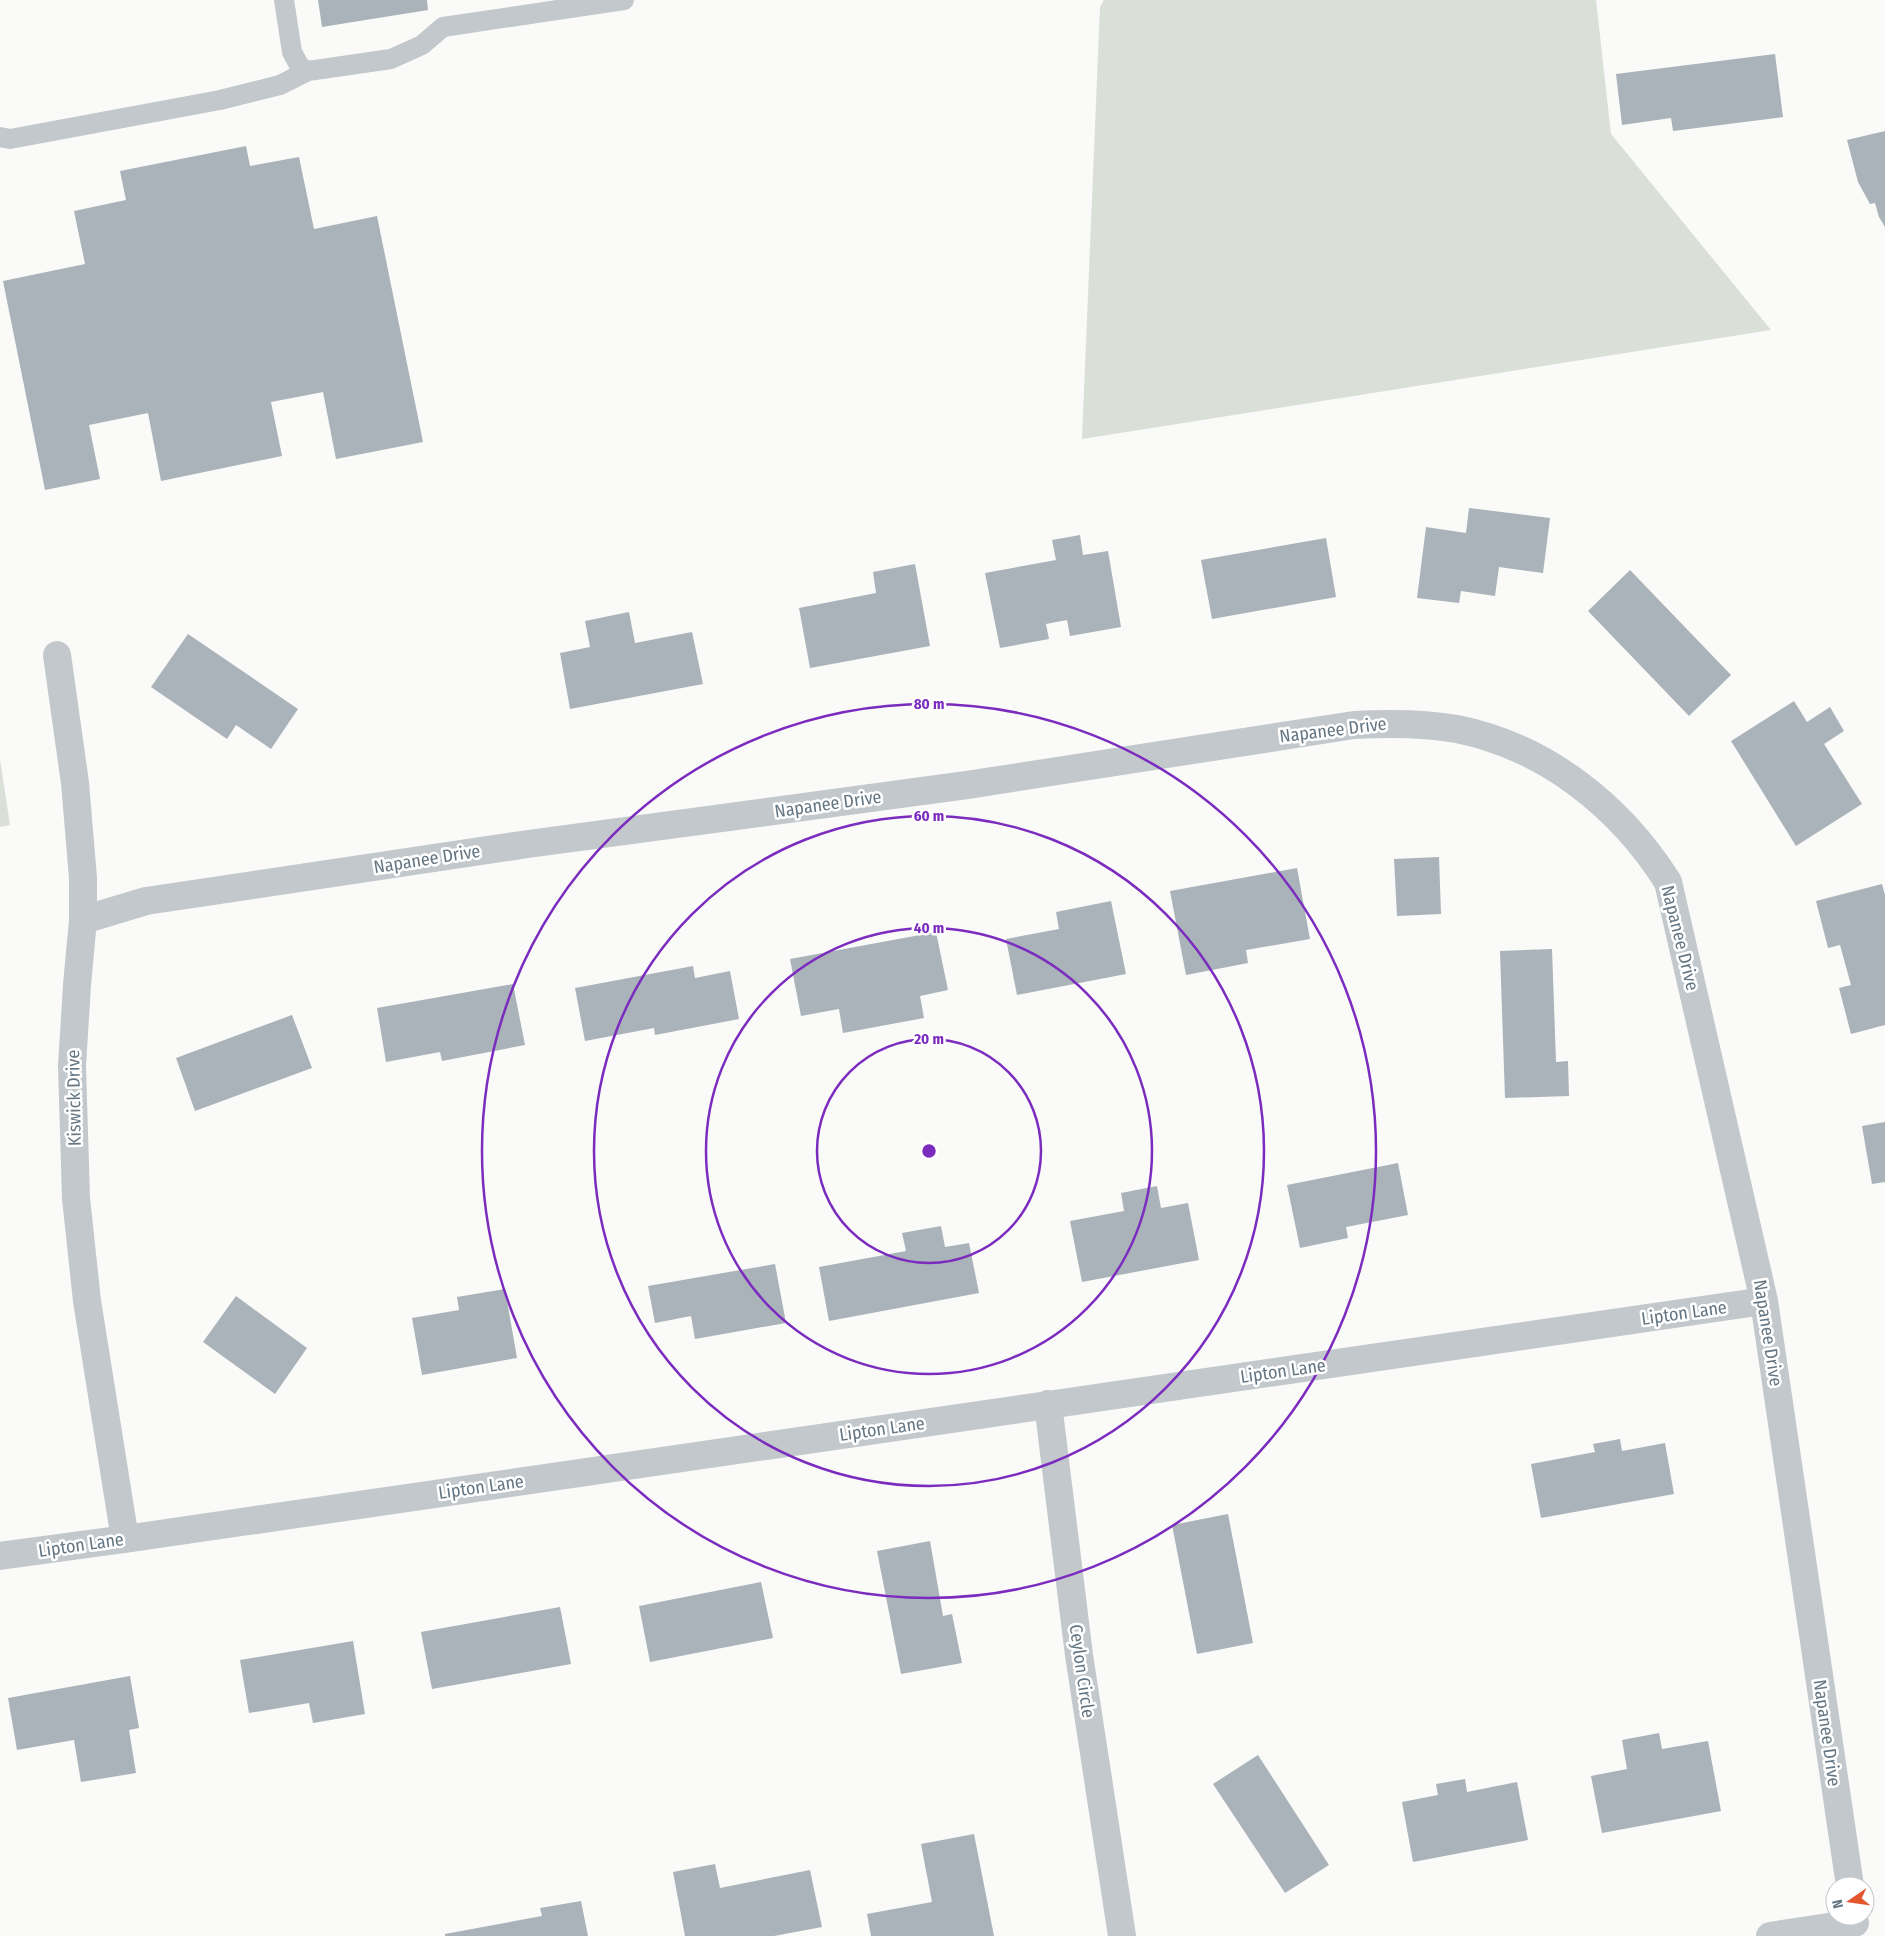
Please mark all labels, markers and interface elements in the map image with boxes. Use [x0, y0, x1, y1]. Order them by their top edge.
text: 80 m [914, 695, 944, 713]
street label: Napanee Drive [1278, 713, 1388, 747]
street label: Napanee Drive [773, 786, 883, 822]
text: 60 m [914, 807, 944, 825]
street label: Napanee Drive [372, 840, 482, 878]
street label: Napanee Drive [1656, 883, 1704, 993]
text: 40 m [914, 919, 944, 937]
text: 20 m [913, 1030, 944, 1048]
street label: Kiswick Drive [62, 1050, 86, 1146]
centre of rings [920, 1142, 938, 1160]
street label: Napanee Drive [1749, 1278, 1787, 1388]
street label: Lipton Lane [1640, 1296, 1728, 1330]
street label: Lipton Lane [1239, 1354, 1327, 1388]
street label: Lipton Lane [838, 1412, 926, 1446]
street label: Lipton Lane [437, 1470, 525, 1504]
street label: Lipton Lane [37, 1528, 125, 1562]
street label: Ceylon Circle [1065, 1623, 1099, 1719]
street label: Napanee Drive [1809, 1678, 1845, 1788]
north arrow [1825, 1876, 1875, 1926]
text: N [1829, 1898, 1847, 1910]

